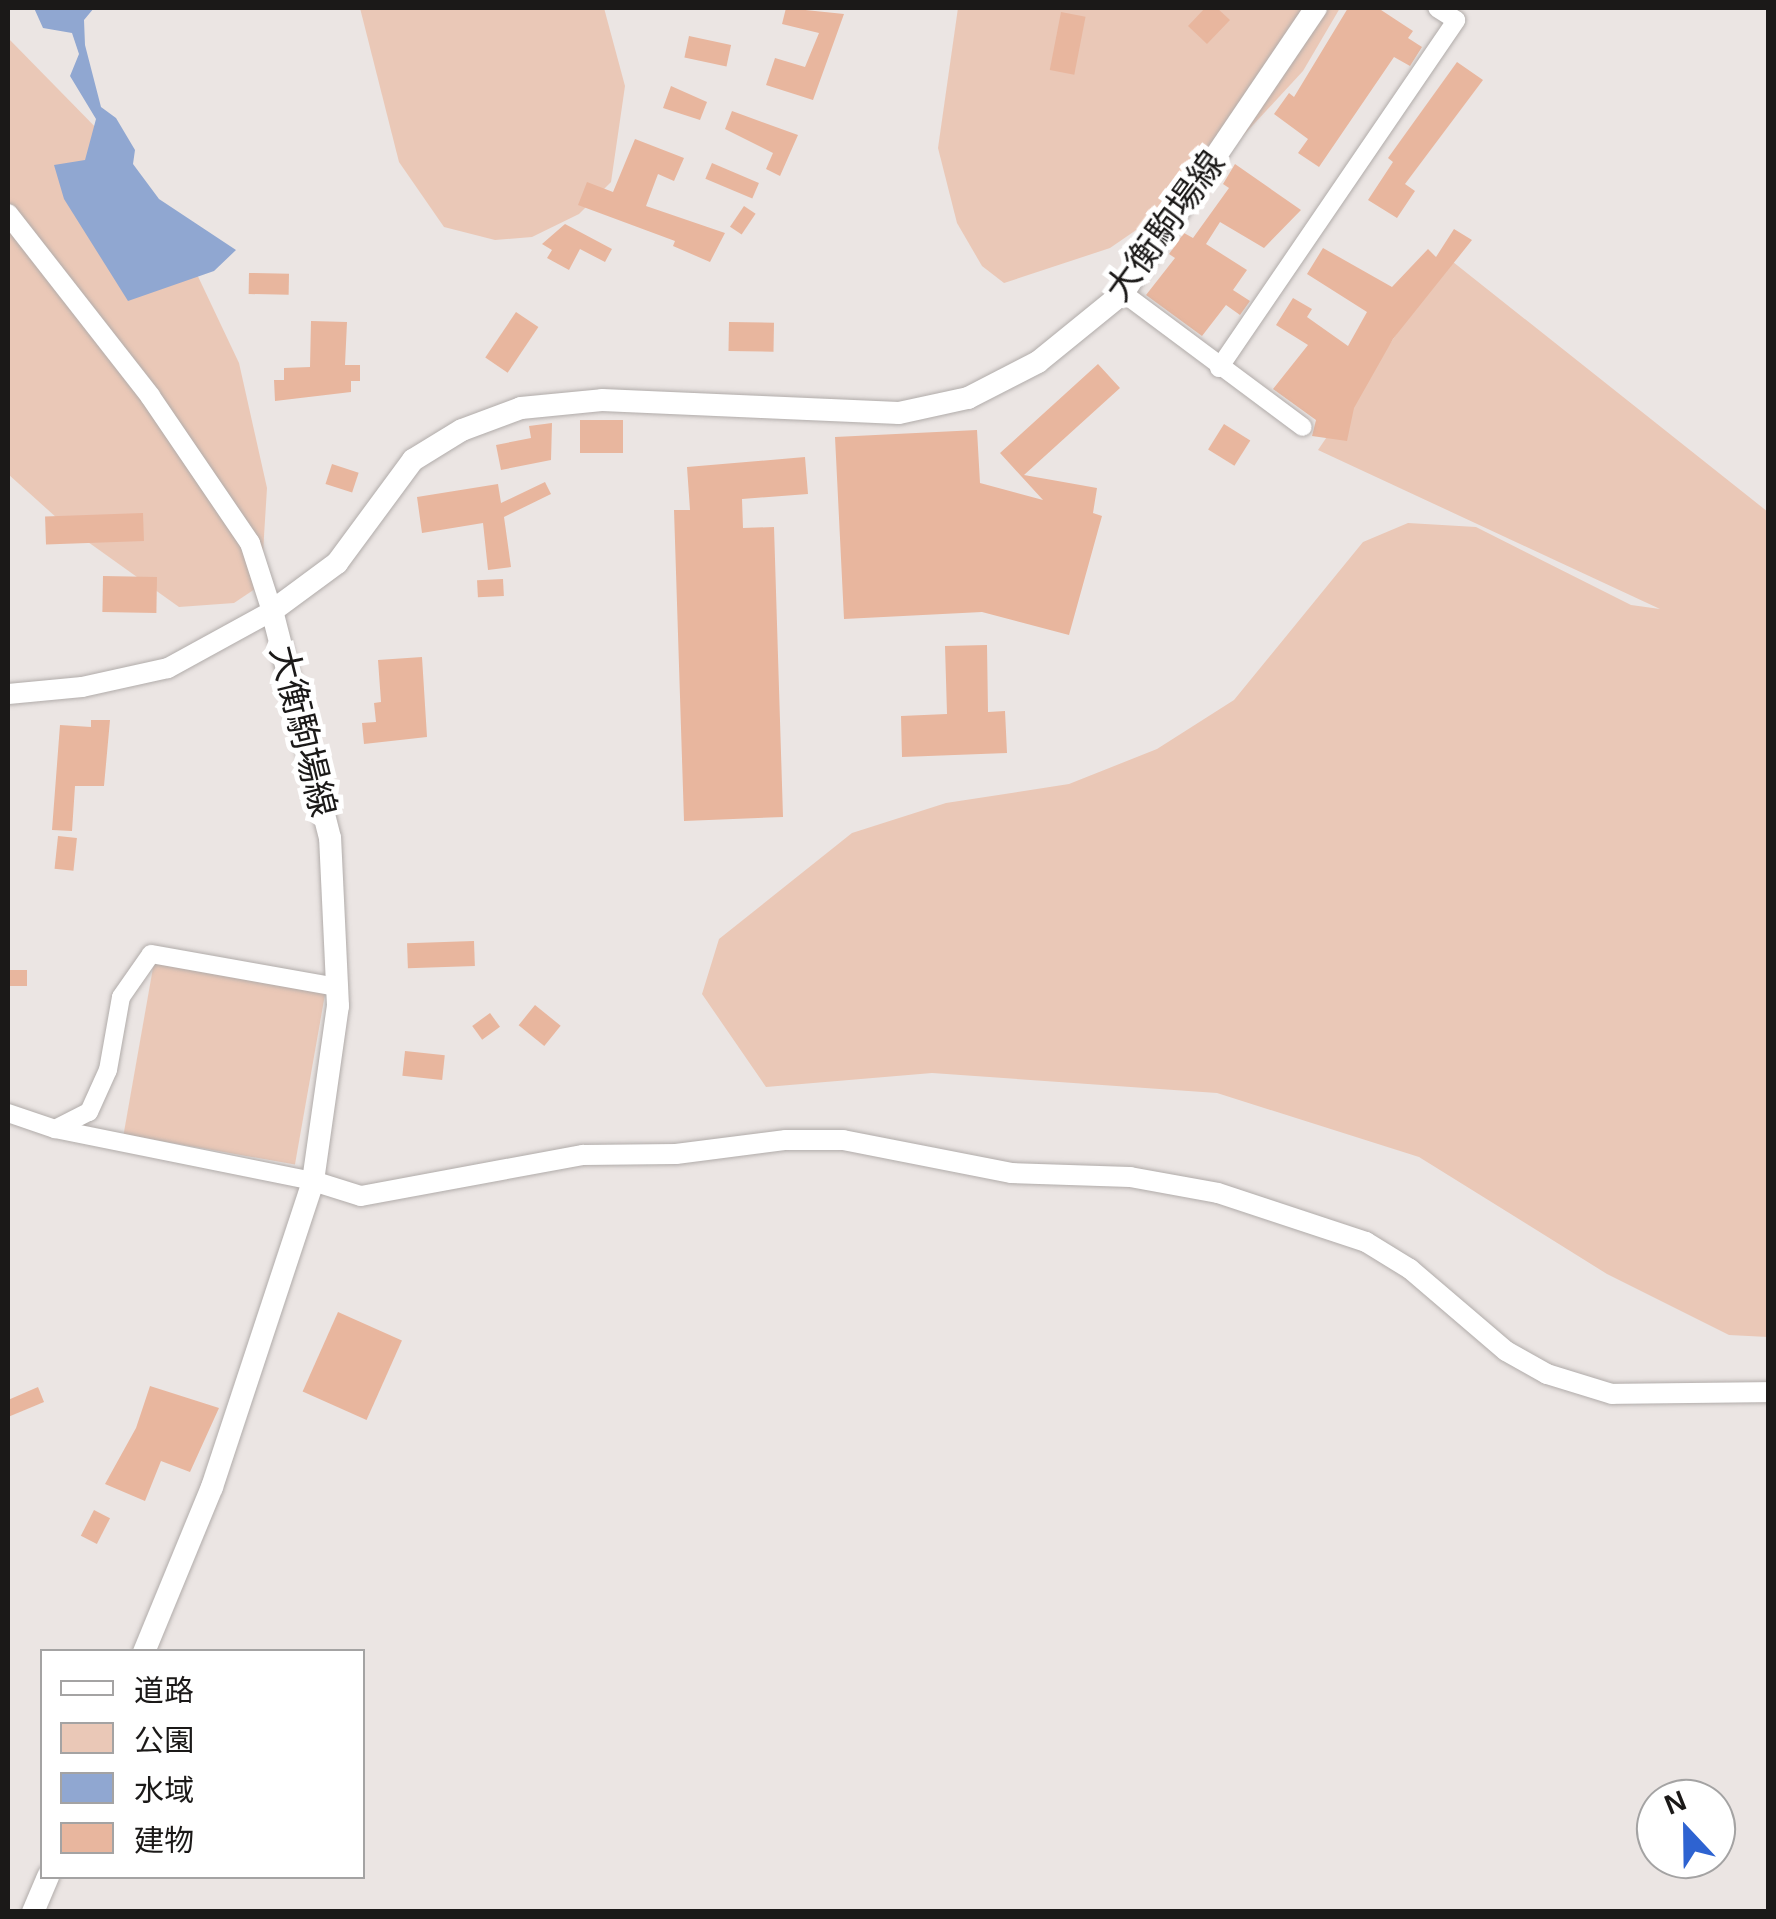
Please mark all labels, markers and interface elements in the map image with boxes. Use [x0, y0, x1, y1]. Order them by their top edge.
street label: 大衡駒場線 [1097, 143, 1233, 309]
street label: 大衡駒場線 [261, 641, 345, 821]
legend [40, 1649, 365, 1879]
text: 道路 [134, 1674, 194, 1707]
text: 公園 [134, 1724, 194, 1757]
text: 水域 [134, 1774, 194, 1807]
north arrow [1636, 1779, 1736, 1879]
text: N [1660, 1784, 1691, 1821]
text: 建物 [134, 1824, 194, 1857]

